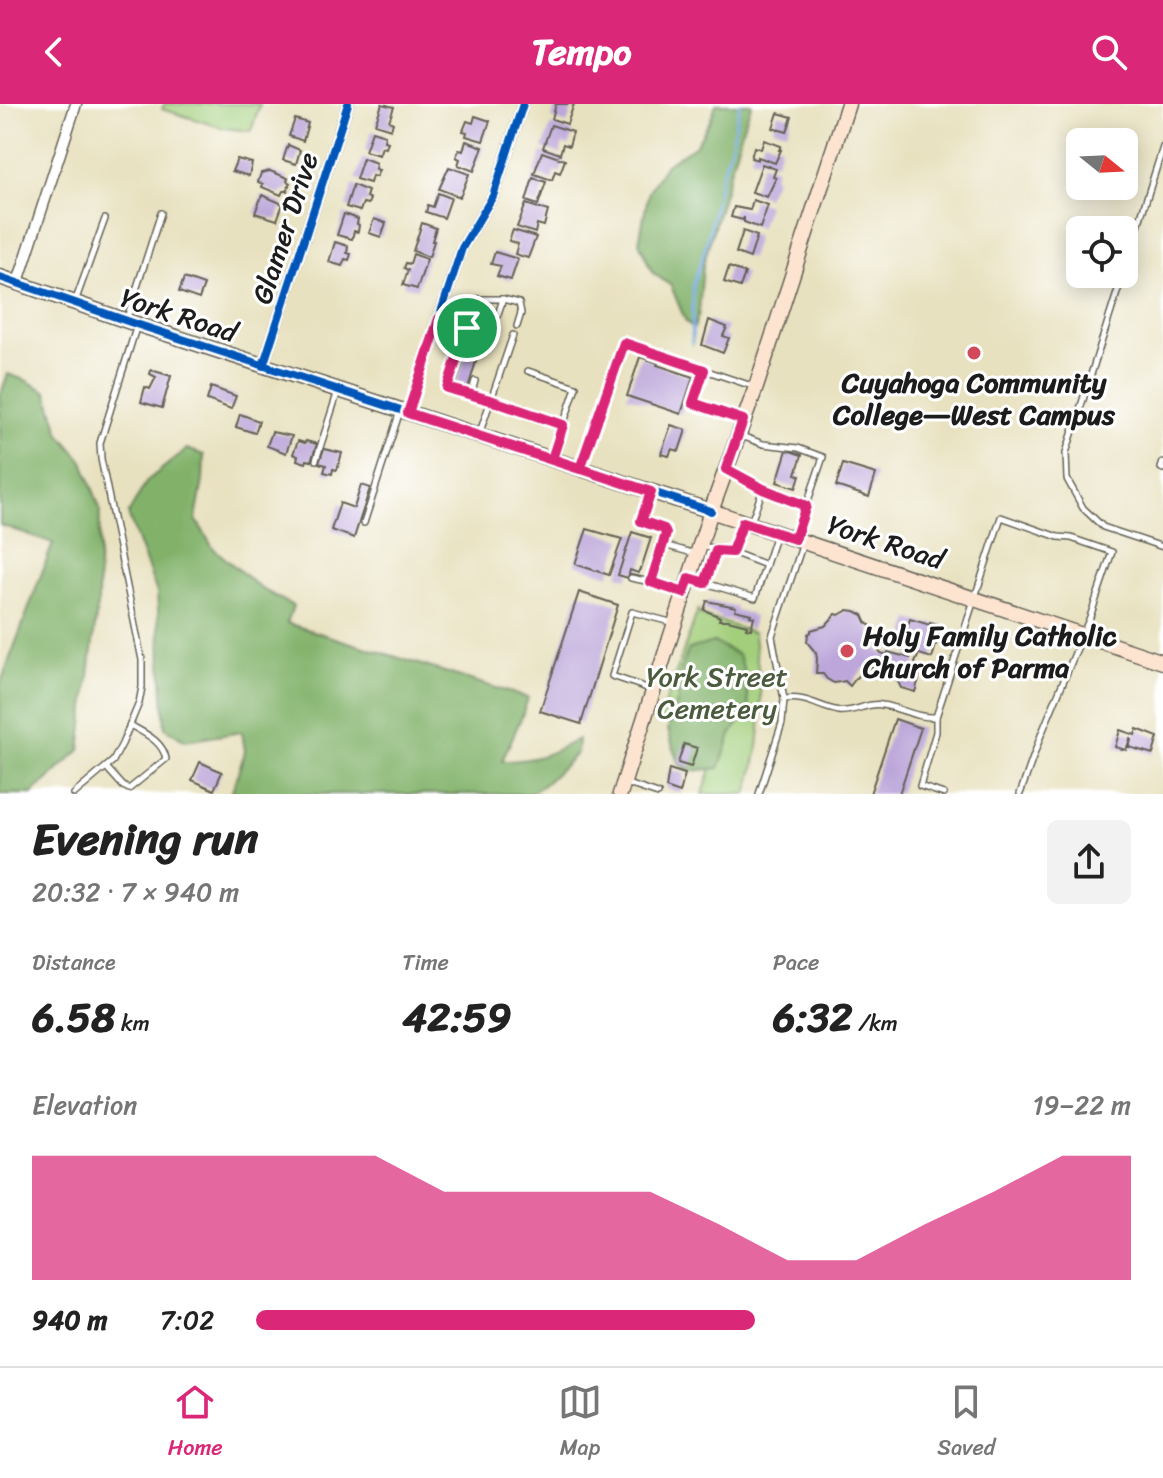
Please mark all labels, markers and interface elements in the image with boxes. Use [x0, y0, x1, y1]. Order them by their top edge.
text: Tempo [531, 20, 632, 84]
icon: back [32, 30, 76, 74]
icon: search [1087, 30, 1131, 74]
north arrow [1066, 128, 1138, 200]
map controls [1066, 128, 1138, 288]
street label: Glamer Drive [237, 146, 333, 310]
button: locate [1066, 216, 1138, 288]
street label: York Road [114, 273, 246, 358]
pin [433, 294, 501, 362]
icon: arrive [445, 306, 489, 350]
marker: Cuyahoga Community College—West Campus [965, 344, 983, 362]
place label: Cuyahoga Community College—West Campus [832, 358, 1116, 439]
street label: York Road [821, 500, 953, 585]
place label: Holy Family Catholic Church of Parma [862, 611, 1118, 692]
marker: Holy Family Catholic Church of Parma [838, 642, 856, 660]
park label: York Street Cemetery [646, 652, 788, 733]
text: Evening run [32, 800, 258, 878]
button: share [1047, 820, 1131, 904]
text: 20:32 · 7 × 940 m [32, 869, 239, 915]
text: Distance [32, 943, 116, 982]
text: Time [402, 943, 449, 982]
text: Pace [773, 943, 819, 982]
text: 6.58 [32, 982, 115, 1053]
text: 42:59 [402, 982, 512, 1053]
text: 6:32 [773, 982, 853, 1053]
text: km [115, 1004, 150, 1043]
text: /km [853, 1004, 898, 1043]
text: Elevation [32, 1082, 137, 1128]
text: 19–22 m [1032, 1082, 1131, 1128]
text: 940 m [32, 1297, 107, 1343]
text: 7:02 [160, 1297, 214, 1343]
tab: Home [168, 1380, 223, 1467]
tab: Map [558, 1380, 602, 1467]
tab: Saved [937, 1380, 995, 1467]

